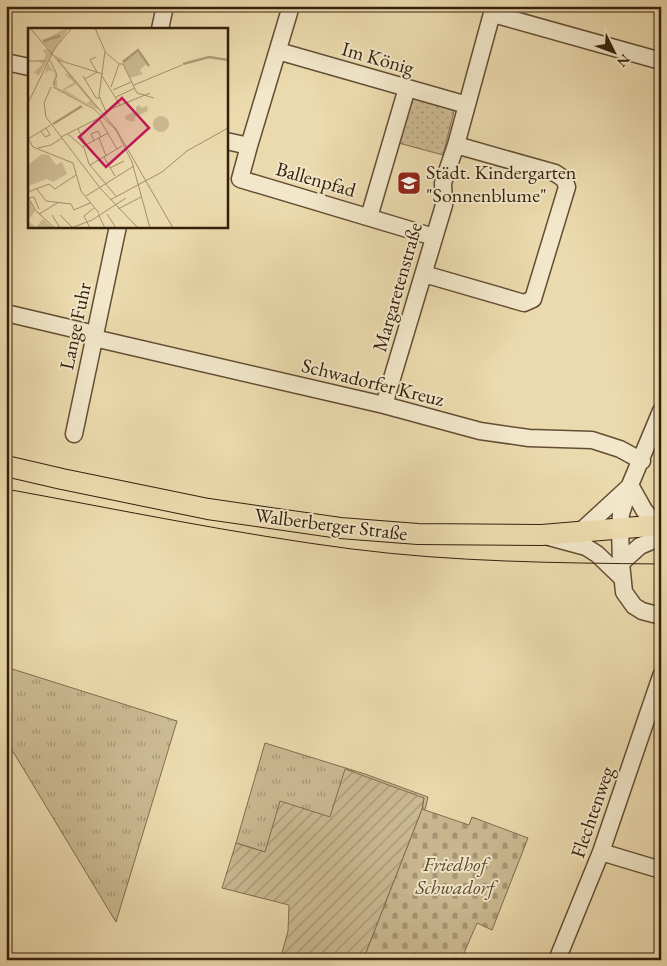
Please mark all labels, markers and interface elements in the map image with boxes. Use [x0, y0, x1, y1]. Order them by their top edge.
inset map [28, 28, 228, 228]
north arrow [590, 28, 640, 78]
street label: Im König [339, 35, 417, 81]
text: N [613, 50, 634, 71]
street label: Ballenpfad [273, 155, 360, 203]
place label: Städt. Kindergarten "Sonnenblume" [426, 159, 577, 208]
school or university icon: Städt. Kindergarten "Sonnenblume" [396, 170, 422, 196]
street label: Margaretenstraße [366, 219, 428, 355]
street label: Lange Fuhr [53, 280, 97, 372]
street label: Schwadorfer Kreuz [299, 352, 447, 412]
street label: Walberberger Straße [253, 502, 409, 546]
street label: Flechtenweg [564, 763, 620, 861]
park label: Friedhof Schwadorf [414, 851, 499, 900]

